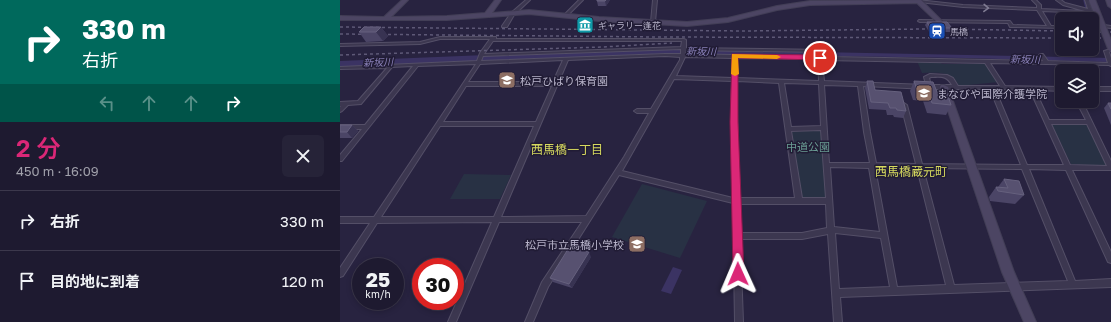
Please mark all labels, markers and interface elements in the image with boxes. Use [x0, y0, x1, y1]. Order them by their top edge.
one-way arrow [983, 3, 989, 12]
text: 330 m [82, 12, 166, 45]
map controls [1055, 12, 1099, 108]
button: sound [1055, 12, 1099, 56]
museum icon: ギャラリー逢花 [575, 15, 595, 35]
icon: right [16, 16, 68, 68]
place label: ギャラリー逢花 [598, 20, 661, 31]
station icon: 馬橋 [927, 21, 947, 41]
place label: 馬橋 [950, 26, 968, 37]
pin [803, 41, 837, 75]
water label: 新坂川 [686, 45, 717, 57]
icon: arrive [809, 47, 831, 69]
text: 右折 [82, 49, 118, 71]
water label: 新坂川 [1010, 53, 1041, 65]
water label: 新坂川 [363, 55, 394, 69]
button: layers [1055, 64, 1099, 108]
school or university icon: 松戸ひばり保育園 [497, 70, 517, 90]
place label: 松戸ひばり保育園 [520, 74, 608, 87]
school or university icon: まなびや国際介護学院 [914, 83, 934, 103]
place label: まなびや国際介護学院 [937, 87, 1047, 100]
icon: left [96, 92, 118, 114]
icon: ahead [138, 92, 160, 114]
icon: ahead [180, 92, 202, 114]
icon: right [222, 92, 244, 114]
text: 2 分 [16, 133, 60, 162]
button: close [282, 135, 324, 177]
park label: 中道公園 [786, 140, 830, 153]
district label: 西馬橋一丁目 [531, 142, 603, 157]
text: 450 m · 16:09 [16, 163, 99, 179]
district label: 西馬橋蔵元町 [875, 164, 947, 179]
icon: right [16, 210, 38, 232]
text: 右折 [50, 212, 80, 230]
text: 330 m [280, 212, 324, 230]
school or university icon: 松戸市立馬橋小学校 [627, 234, 647, 254]
place label: 松戸市立馬橋小学校 [525, 238, 624, 251]
position arrow [717, 253, 759, 295]
speed limit sign: 30 [412, 258, 464, 310]
text: 25 [366, 267, 390, 291]
icon: arrive [16, 270, 38, 292]
text: 目的地に到着 [50, 272, 140, 290]
text: 120 m [282, 272, 324, 290]
text: km/h [365, 288, 391, 300]

